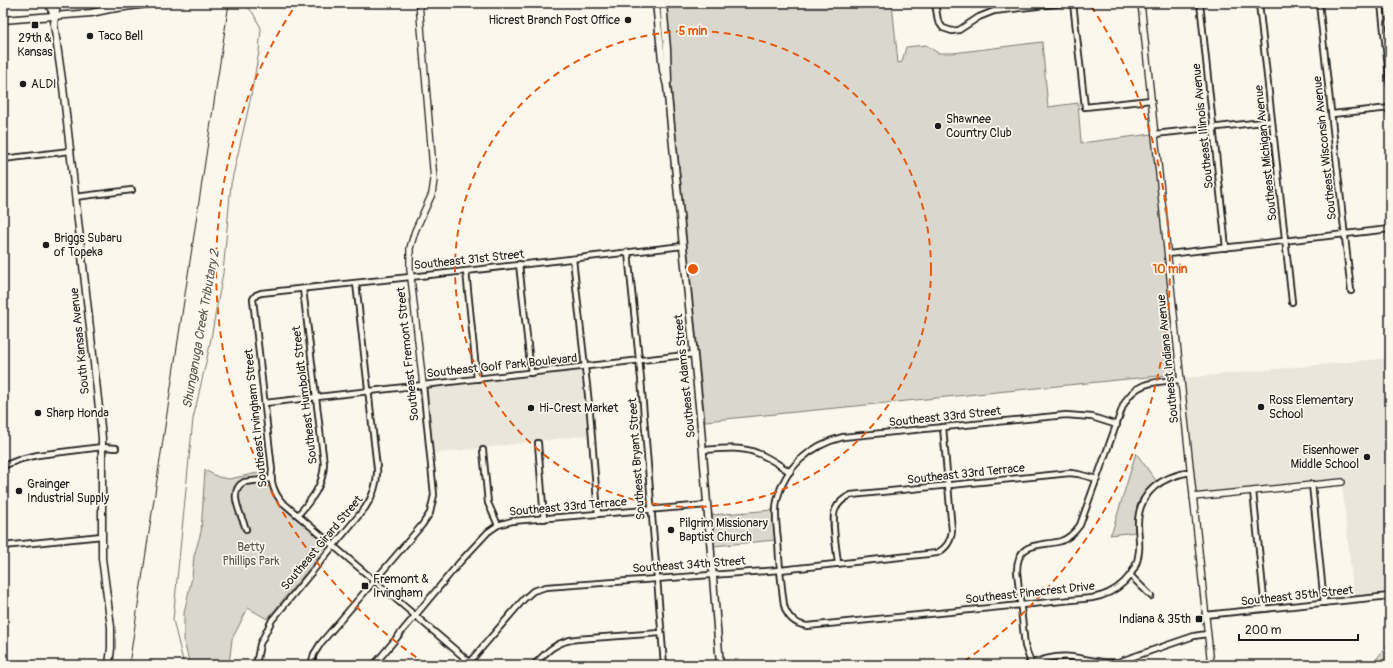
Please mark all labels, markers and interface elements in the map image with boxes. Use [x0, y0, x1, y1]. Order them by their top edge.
place label: Hicrest Branch Post Office [489, 13, 620, 28]
marker: Hicrest Branch Post Office [623, 15, 633, 25]
marker: 29th & Kansas [30, 20, 40, 30]
text: 5 min [679, 24, 707, 39]
place label: Taco Bell [98, 29, 143, 44]
place label: 29th & Kansas [17, 31, 53, 60]
marker: Taco Bell [85, 31, 95, 41]
street label: Southeast Illinois Avenue [1189, 63, 1217, 189]
street label: Southeast Wisconsin Avenue [1310, 75, 1340, 221]
place label: ALDI [31, 77, 56, 92]
marker: ALDI [18, 79, 28, 89]
street label: Southeast Michigan Avenue [1251, 84, 1281, 222]
place label: Shawnee Country Club [946, 112, 1012, 141]
marker: Shawnee Country Club [933, 121, 943, 131]
place label: Briggs Subaru of Topeka [54, 231, 122, 260]
marker: Briggs Subaru of Topeka [41, 240, 51, 250]
water label: Shunganuga Creek Tributary 2 [179, 247, 223, 410]
street label: Southeast 31st Street [413, 247, 525, 273]
centre of rings [686, 262, 700, 276]
text: 10 min [1153, 262, 1188, 277]
street label: Southeast Fremont Street [393, 286, 423, 422]
street label: South Kansas Avenue [67, 287, 93, 395]
street label: Southeast Indiana Avenue [1154, 294, 1182, 424]
street label: Southeast Adams Street [671, 313, 699, 439]
street label: Southeast Humboldt Street [289, 325, 321, 465]
street label: Southeast Irvingham Street [241, 348, 271, 488]
street label: Southeast Golf Park Boulevard [426, 351, 578, 381]
place label: Ross Elementary School [1269, 393, 1353, 422]
street label: Southeast Bryant Street [625, 397, 649, 521]
place label: Hi-Crest Market [539, 401, 618, 416]
marker: Ross Elementary School [1256, 402, 1266, 412]
marker: Hi-Crest Market [526, 403, 536, 413]
street label: Southeast 33rd Street [888, 404, 1002, 430]
place label: Sharp Honda [46, 406, 109, 421]
marker: Sharp Honda [33, 408, 43, 418]
place label: Eisenhower Middle School [1291, 443, 1360, 472]
marker: Eisenhower Middle School [1362, 452, 1372, 462]
street label: Southeast 33rd Terrace [906, 460, 1026, 488]
place label: Grainger Industrial Supply [27, 477, 109, 506]
marker: Grainger Industrial Supply [14, 486, 24, 496]
street label: Southeast Girard Street [278, 492, 366, 594]
street label: Southeast 33rd Terrace [508, 494, 628, 520]
place label: Pilgrim Missionary Baptist Church [679, 516, 768, 545]
marker: Pilgrim Missionary Baptist Church [666, 525, 676, 535]
park label: Betty Phillips Park [222, 540, 280, 569]
street label: Southeast 34th Street [632, 554, 746, 576]
place label: Fremont & Irvingham [373, 572, 429, 601]
street label: Southeast Pinecrest Drive [965, 579, 1096, 607]
marker: Fremont & Irvingham [360, 581, 370, 591]
street label: Southeast 35th Street [1240, 583, 1354, 609]
place label: Indiana & 35th [1119, 612, 1191, 627]
marker: Indiana & 35th [1194, 614, 1204, 624]
scale bar [1239, 616, 1358, 642]
text: 200 m [1245, 623, 1282, 638]

